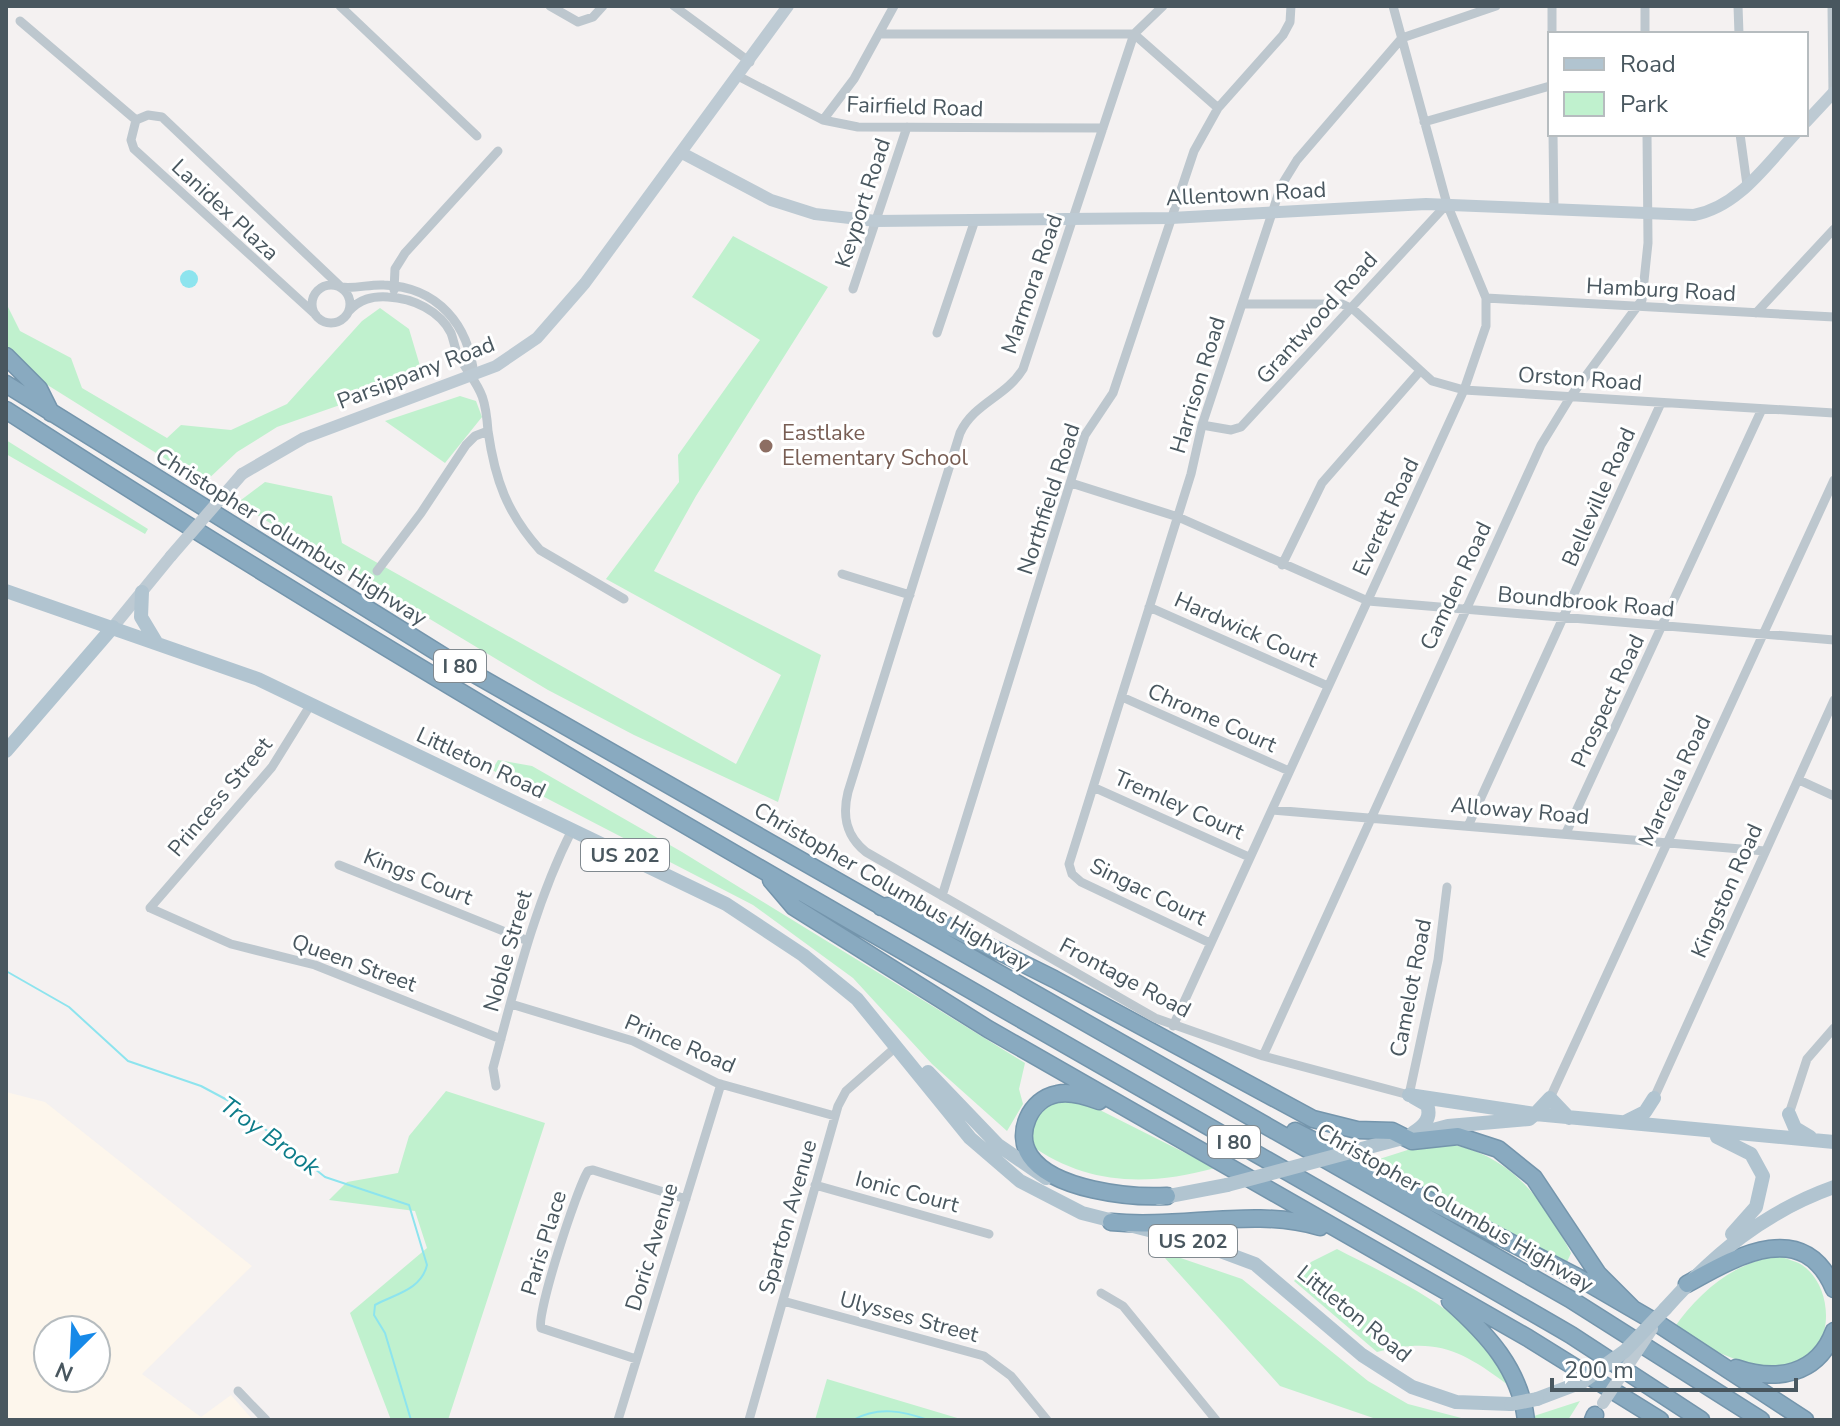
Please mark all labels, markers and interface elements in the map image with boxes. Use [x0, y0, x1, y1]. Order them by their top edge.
legend [1548, 32, 1808, 136]
text: Road [1620, 48, 1676, 80]
text: Park [1620, 88, 1669, 120]
street label: Fairfield Road [846, 90, 984, 124]
street label: Keyport Road [828, 134, 898, 272]
street label: Lanidex Plaza [165, 152, 285, 268]
street label: Allentown Road [1165, 175, 1327, 213]
street label: Marmora Road [994, 210, 1070, 358]
street label: Grantwood Road [1250, 245, 1384, 391]
street label: Hamburg Road [1585, 271, 1737, 309]
street label: Harrison Road [1163, 313, 1233, 457]
street label: Parsippany Road [333, 329, 499, 417]
street label: Orston Road [1517, 360, 1643, 398]
place label: Eastlake Elementary School [782, 418, 968, 473]
street label: Northfield Road [1010, 420, 1088, 578]
street label: Belleville Road [1555, 423, 1643, 571]
marker: Eastlake Elementary School [757, 437, 775, 455]
street label: Christopher Columbus Highway [150, 441, 433, 633]
street label: Everett Road [1346, 453, 1426, 581]
street label: Camden Road [1413, 517, 1499, 655]
street label: Boundbrook Road [1496, 579, 1676, 625]
street label: Hardwick Court [1169, 585, 1323, 675]
street label: Prospect Road [1564, 630, 1652, 772]
road number: I 80 [434, 650, 486, 682]
street label: Chrome Court [1143, 676, 1282, 760]
street label: Marcella Road [1632, 711, 1718, 851]
street label: Littleton Road [411, 720, 551, 806]
street label: Princess Street [161, 731, 279, 863]
street label: Tremley Court [1109, 763, 1249, 847]
street label: Alloway Road [1449, 790, 1591, 832]
street label: Christopher Columbus Highway [748, 795, 1036, 979]
street label: Kingston Road [1684, 819, 1770, 963]
road number: US 202 [581, 839, 669, 871]
street label: Kings Court [359, 842, 477, 913]
street label: Singac Court [1085, 851, 1212, 933]
street label: Noble Street [476, 886, 540, 1015]
street label: Camelot Road [1383, 917, 1439, 1059]
street label: Queen Street [287, 927, 421, 1000]
street label: Frontage Road [1054, 931, 1196, 1025]
street label: Prince Road [620, 1007, 740, 1081]
water label: Troy Brook [214, 1089, 327, 1184]
street label: Christopher Columbus Highway [1311, 1116, 1599, 1300]
road number: I 80 [1208, 1126, 1260, 1158]
street label: Sparton Avenue [752, 1136, 824, 1298]
street label: Ionic Court [852, 1164, 962, 1220]
street label: Doric Avenue [618, 1179, 686, 1315]
street label: Paris Place [514, 1187, 574, 1299]
road number: US 202 [1149, 1225, 1237, 1257]
street label: Littleton Road [1290, 1258, 1418, 1370]
street label: Ulysses Street [836, 1284, 982, 1350]
north arrow [32, 1314, 112, 1394]
scale bar [1552, 1342, 1796, 1392]
text: N [51, 1354, 78, 1388]
text: 200 m [1564, 1354, 1634, 1386]

